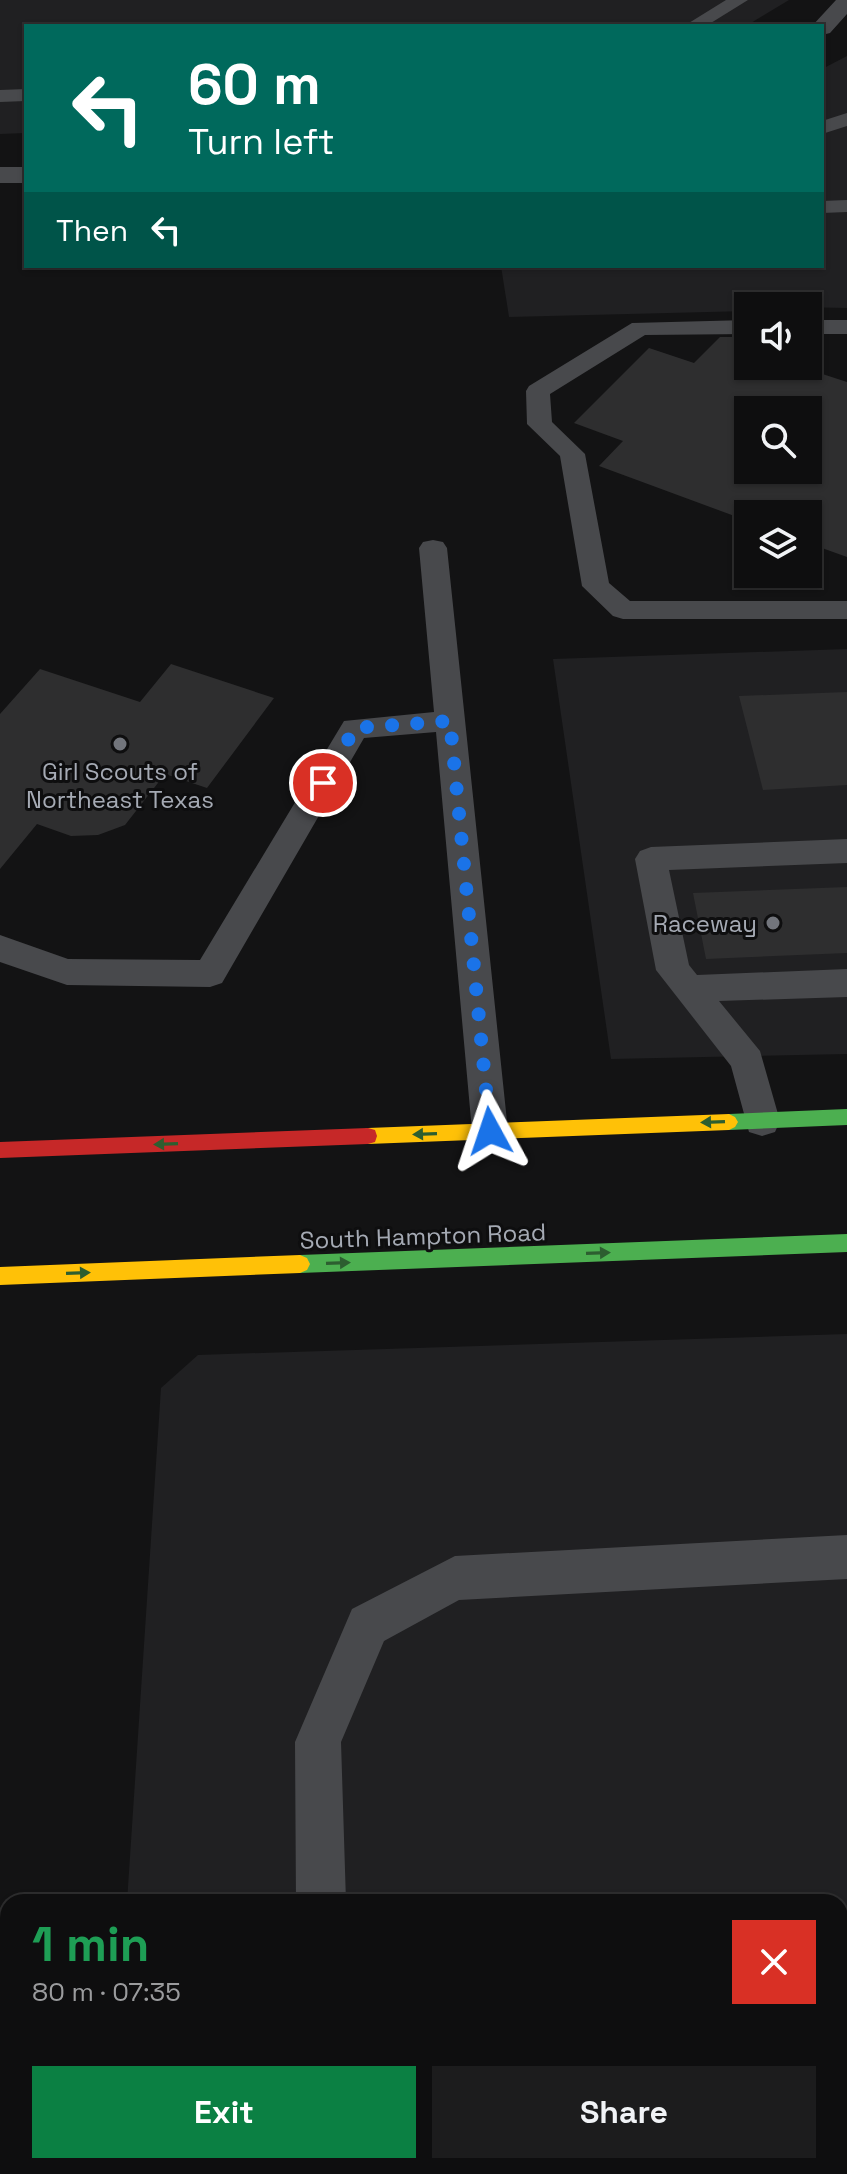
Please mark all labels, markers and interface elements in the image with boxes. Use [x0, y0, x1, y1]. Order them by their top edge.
text: 60 m [188, 49, 321, 120]
icon: left [56, 56, 160, 160]
text: Turn left [188, 119, 335, 165]
icon: left [144, 208, 188, 252]
text: Then [56, 211, 128, 250]
map controls [734, 292, 822, 588]
button: sound [734, 292, 822, 380]
button: search [734, 396, 822, 484]
button: layers [734, 500, 822, 588]
marker: Girl Scouts of Northeast Texas [111, 735, 129, 753]
pin [289, 749, 357, 817]
place label: Girl Scouts of Northeast Texas [26, 756, 214, 815]
icon: arrive [301, 761, 345, 805]
place label: Raceway [653, 908, 757, 939]
marker: Raceway [764, 914, 782, 932]
position arrow [448, 1089, 532, 1173]
one-way arrow [700, 1116, 725, 1129]
one-way arrow [412, 1127, 437, 1140]
one-way arrow [153, 1137, 178, 1150]
street label: South Hampton Road [299, 1216, 547, 1256]
one-way arrow [586, 1246, 611, 1259]
one-way arrow [326, 1256, 351, 1269]
one-way arrow [66, 1267, 91, 1280]
text: 1 min [32, 1914, 149, 1975]
button: close [732, 1920, 816, 2004]
text: 80 m · 07:35 [32, 1975, 181, 2009]
button: Exit [32, 2066, 416, 2158]
button: Share [432, 2066, 816, 2158]

